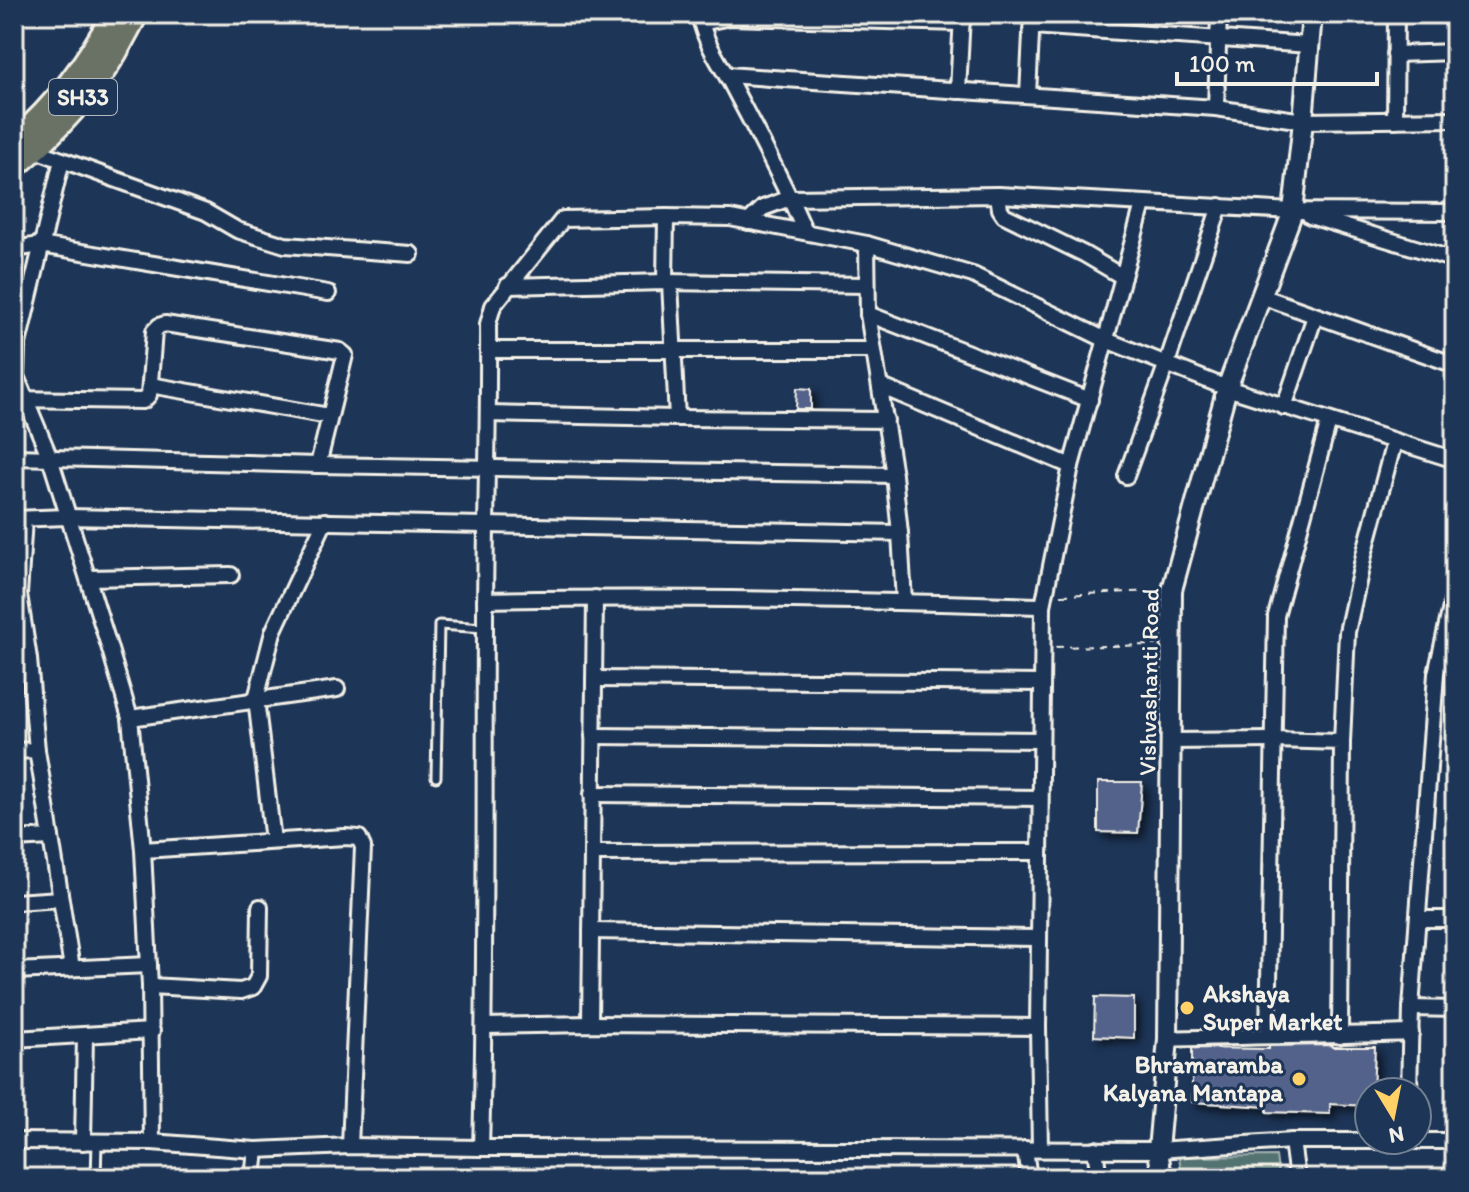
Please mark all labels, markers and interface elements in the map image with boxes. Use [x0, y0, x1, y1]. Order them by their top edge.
scale bar [1177, 36, 1377, 86]
text: 100 m [1189, 49, 1255, 78]
road number: SH33 [49, 79, 117, 115]
street label: Vishvashanti Road [1132, 588, 1165, 776]
place label: Akshaya Super Market [1202, 979, 1342, 1037]
marker: Akshaya Super Market [1178, 999, 1196, 1017]
place label: Bhramaramba Kalyana Mantapa [1103, 1050, 1284, 1108]
marker: Bhramaramba Kalyana Mantapa [1290, 1070, 1308, 1088]
north arrow [1353, 1076, 1433, 1156]
text: N [1387, 1121, 1406, 1150]

